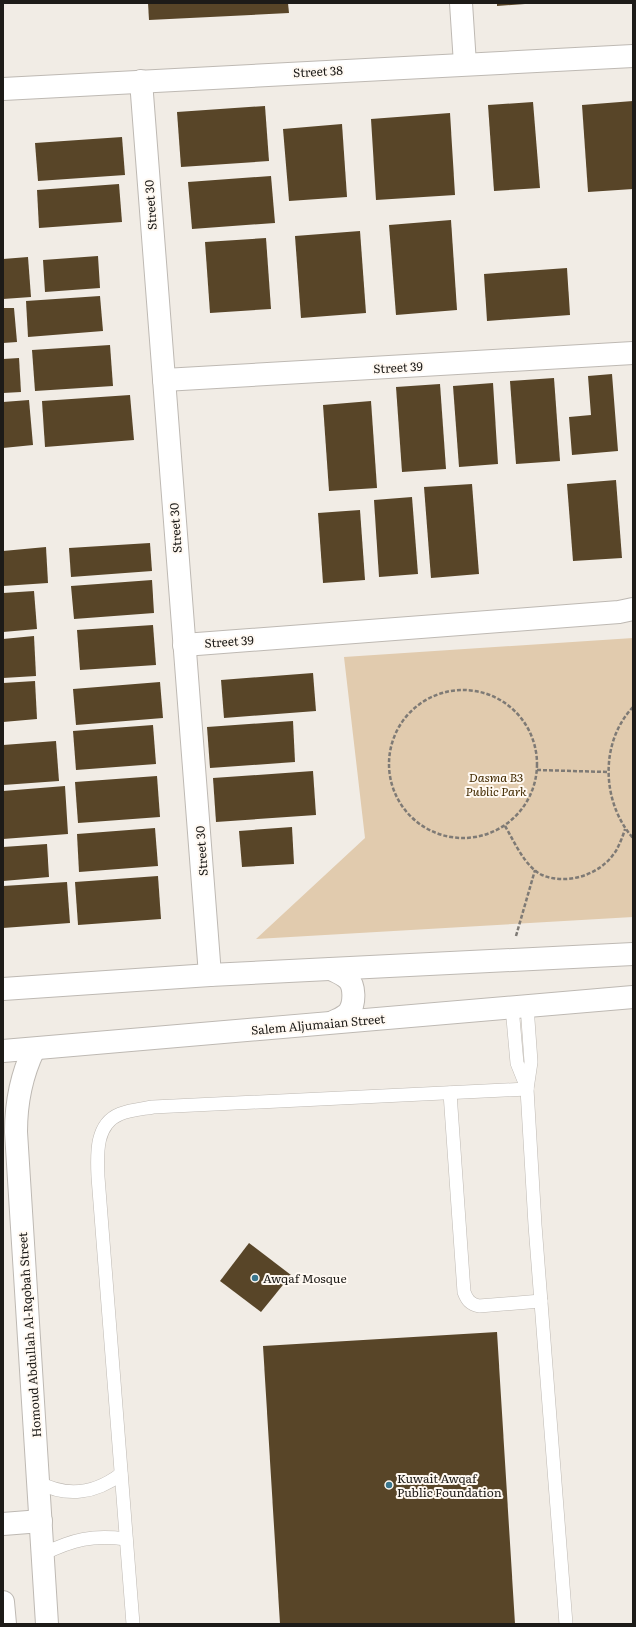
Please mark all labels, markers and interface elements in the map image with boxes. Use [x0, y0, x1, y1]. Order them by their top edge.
street label: Street 38 [293, 61, 344, 81]
street label: Street 30 [139, 179, 161, 231]
street label: Street 39 [373, 357, 423, 377]
street label: Street 30 [164, 502, 186, 554]
street label: Street 39 [204, 630, 254, 652]
park label: Dasma B3 Public Park [465, 768, 527, 800]
street label: Street 30 [190, 825, 212, 877]
street label: Salem Aljumaian Street [250, 1009, 386, 1039]
street label: Homoud Abdullah Al-Rqobah Street [13, 1232, 45, 1438]
place label: Awqaf Mosque [263, 1269, 347, 1287]
marker: Awqaf Mosque [250, 1273, 260, 1283]
place label: Kuwait Awqaf Public Foundation [397, 1469, 502, 1501]
marker: Kuwait Awqaf Public Foundation [384, 1480, 394, 1490]

